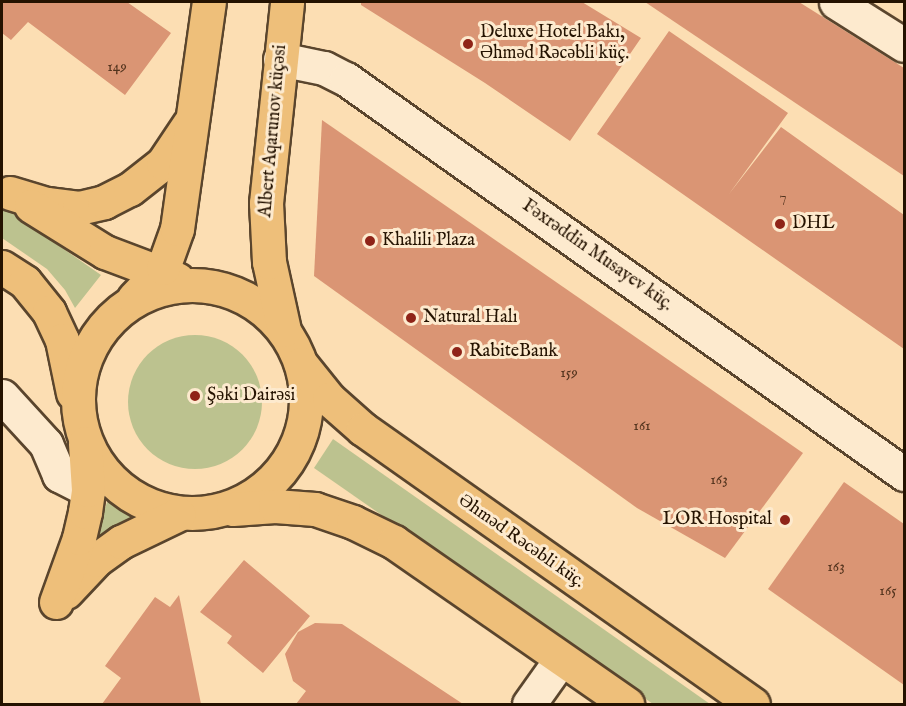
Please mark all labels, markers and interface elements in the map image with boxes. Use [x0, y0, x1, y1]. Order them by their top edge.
place label: Deluxe Hotel Bakı, Əhməd Rəcəbli küç. [480, 23, 629, 66]
marker: Deluxe Hotel Bakı, Əhməd Rəcəbli küç. [461, 37, 475, 51]
street label: Albert Aqarunov küçəsi [256, 44, 292, 218]
house number: 149 [107, 58, 127, 76]
house number: 7 [779, 188, 787, 206]
street label: Fəxrəddin Musayev küç. [517, 196, 677, 316]
place label: DHL [792, 213, 835, 235]
marker: DHL [773, 217, 787, 231]
place label: Khalili Plaza [382, 230, 475, 252]
marker: Khalili Plaza [363, 234, 377, 248]
place label: Natural Halı [423, 307, 518, 329]
marker: Natural Halı [404, 311, 418, 325]
place label: RabiteBank [469, 341, 558, 363]
marker: RabiteBank [450, 345, 464, 359]
house number: 159 [560, 364, 578, 382]
place label: Şəki Dairəsi [207, 385, 295, 407]
marker: Şəki Dairəsi [188, 389, 202, 403]
house number: 161 [633, 417, 651, 435]
house number: 163 [710, 471, 728, 489]
street label: Əhməd Rəcəbli küç. [454, 490, 588, 594]
place label: LOR Hospital [662, 509, 772, 531]
marker: LOR Hospital [776, 511, 794, 529]
house number: 163 [827, 558, 845, 576]
house number: 165 [879, 582, 897, 600]

